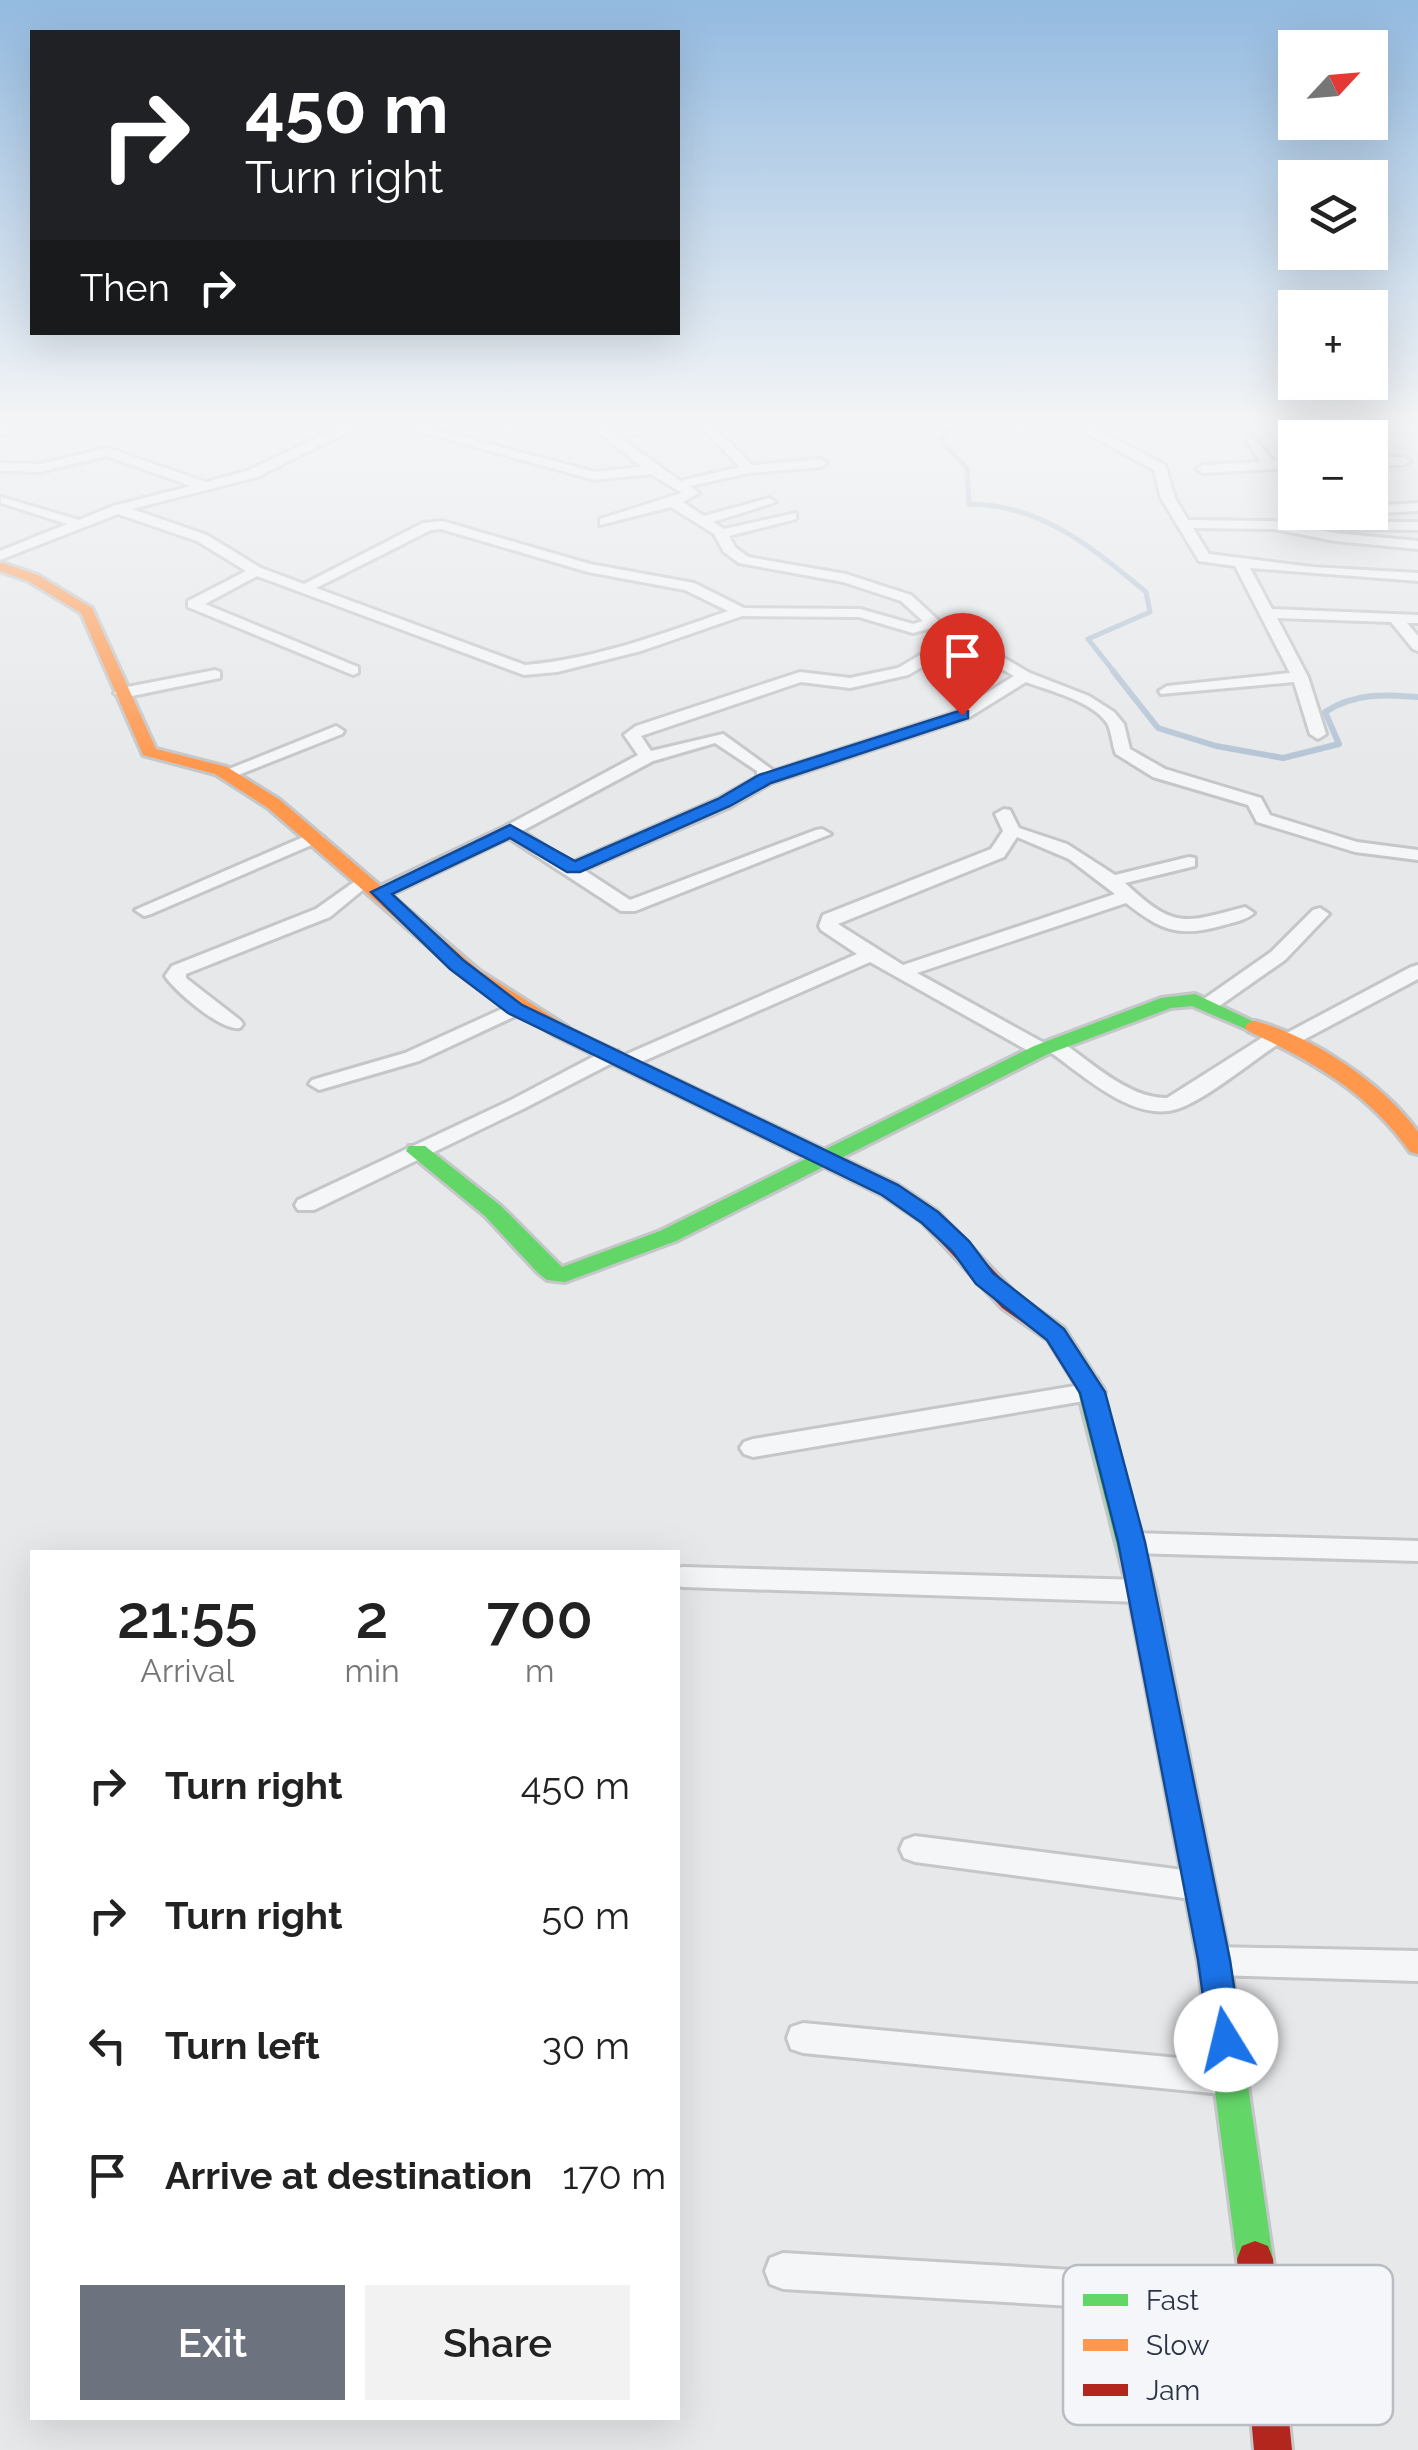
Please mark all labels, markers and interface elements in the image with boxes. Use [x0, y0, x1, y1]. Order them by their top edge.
north arrow [1278, 30, 1388, 140]
map controls [1278, 30, 1388, 530]
text: 450 m [245, 67, 449, 149]
icon: right [80, 70, 210, 200]
text: Turn right [245, 151, 443, 204]
button: layers [1278, 160, 1388, 270]
icon: right [190, 260, 245, 315]
text: Then [80, 265, 170, 310]
button: + [1278, 290, 1388, 400]
button: − [1278, 420, 1388, 530]
pin [920, 613, 1005, 716]
icon: arrive [935, 628, 990, 683]
text: 21:55 [117, 1582, 258, 1652]
text: 2 [356, 1582, 389, 1652]
text: 700 [487, 1582, 593, 1652]
text: Arrival [140, 1652, 234, 1689]
text: min [345, 1652, 400, 1689]
text: m [525, 1652, 555, 1689]
icon: right [80, 1758, 135, 1813]
text: Turn right [165, 1763, 342, 1808]
text: 450 m [521, 1763, 630, 1808]
icon: right [80, 1888, 135, 1943]
text: Turn right [165, 1893, 342, 1938]
text: 50 m [541, 1893, 630, 1938]
position arrow [1174, 1988, 1278, 2092]
icon: left [80, 2018, 135, 2073]
text: Turn left [165, 2023, 320, 2068]
text: 30 m [542, 2023, 630, 2068]
icon: arrive [80, 2148, 135, 2203]
text: Arrive at destination [165, 2153, 532, 2198]
text: 170 m [562, 2153, 666, 2198]
legend [1063, 2265, 1393, 2425]
text: Fast [1146, 2284, 1199, 2317]
button: Exit [80, 2285, 345, 2400]
button: Share [365, 2285, 630, 2400]
text: Slow [1146, 2329, 1210, 2362]
text: Jam [1146, 2374, 1200, 2407]

